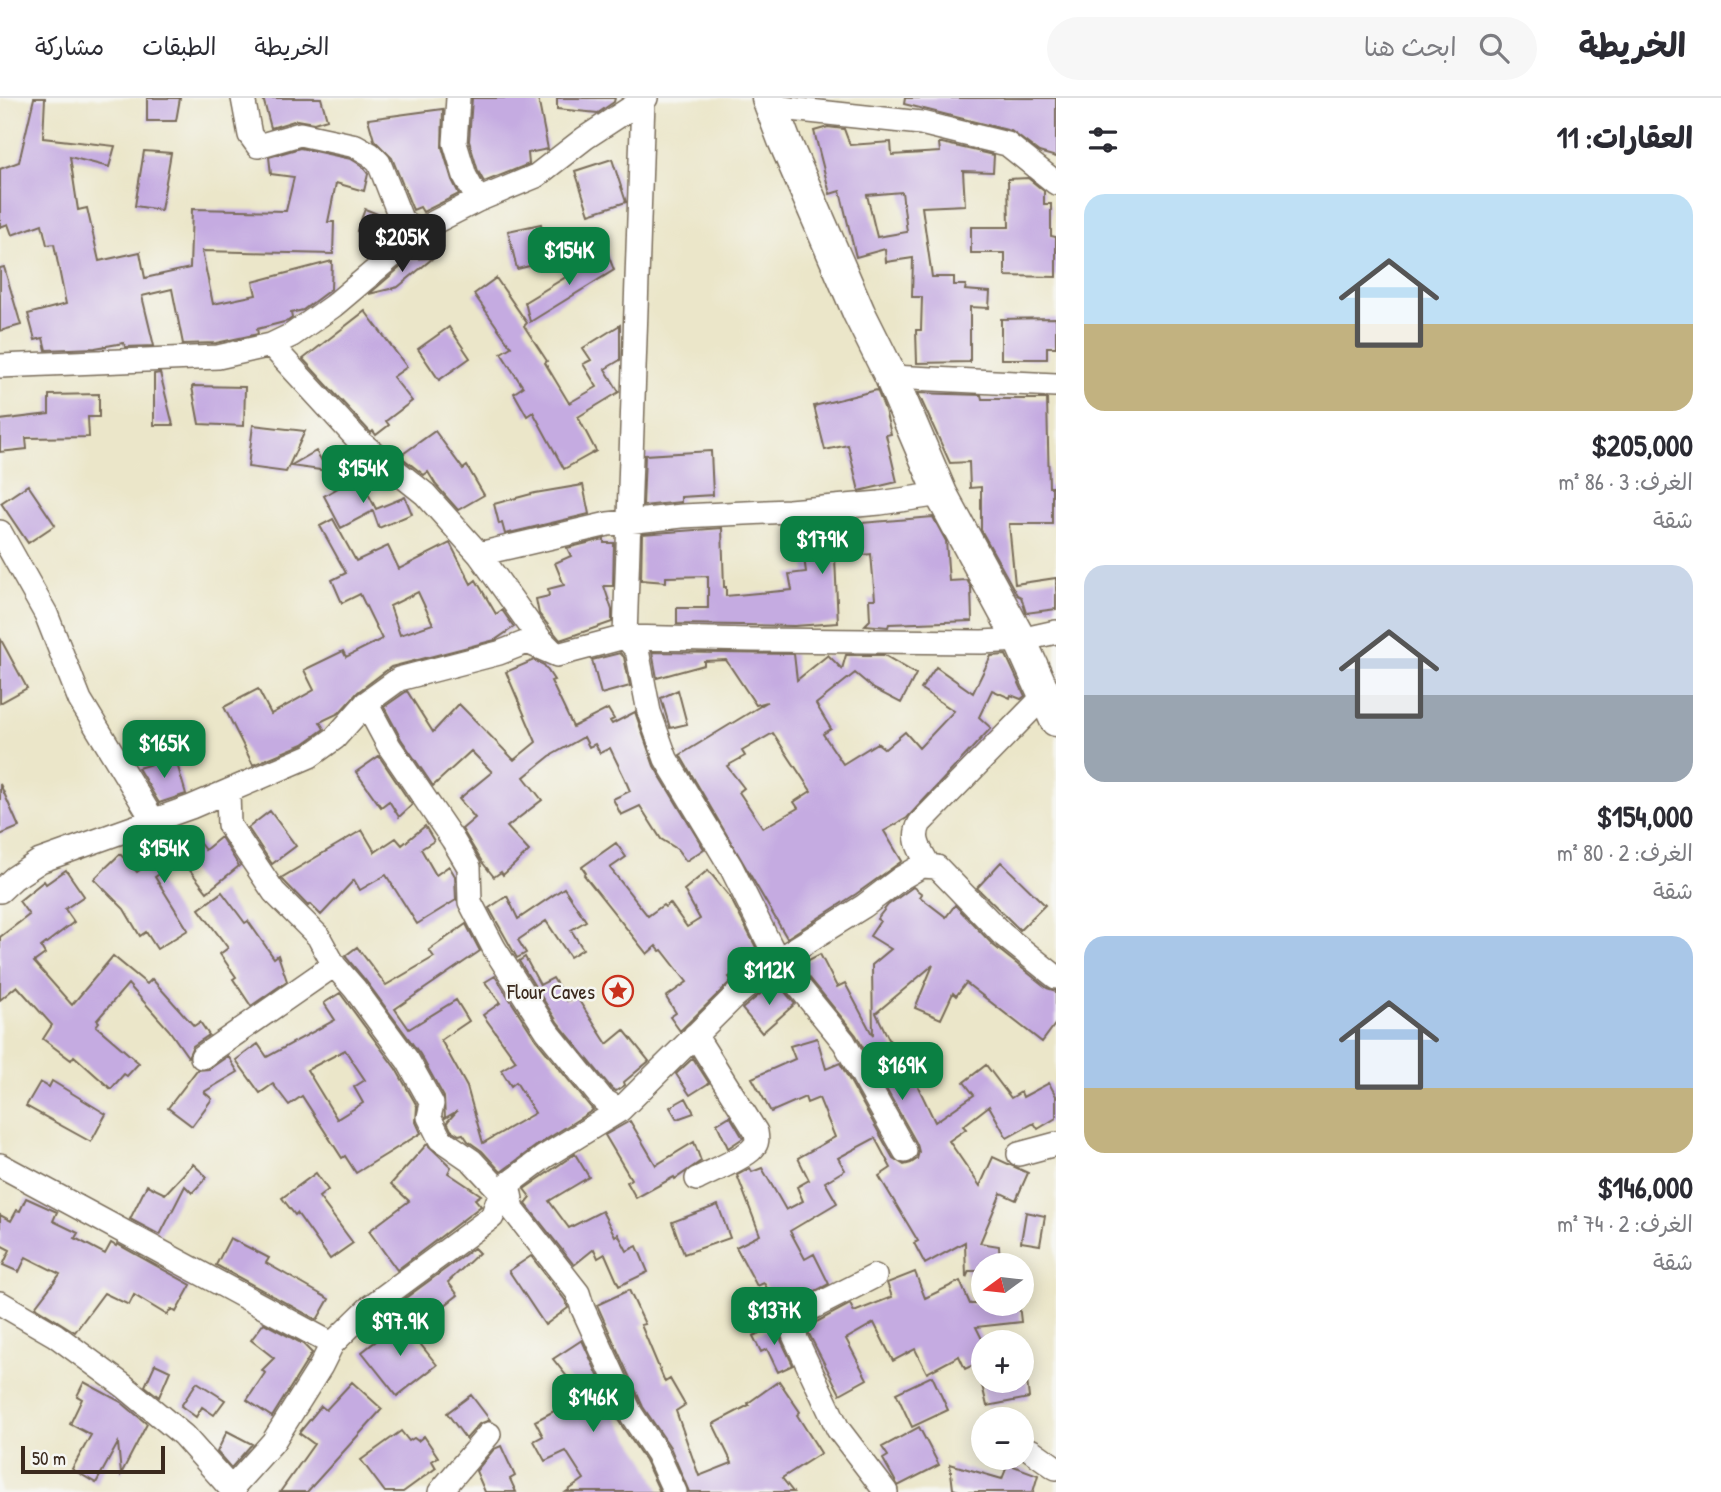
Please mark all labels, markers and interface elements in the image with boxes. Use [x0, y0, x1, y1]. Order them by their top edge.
search box [1047, 17, 1537, 80]
text: الخريطة [1579, 23, 1686, 67]
text: ابحث هنا [1364, 29, 1457, 64]
icon: search [1475, 29, 1513, 67]
text: مشاركة [35, 30, 104, 62]
text: الطبقات [142, 30, 217, 62]
text: الخريطة [255, 30, 329, 62]
text: العقارات: 11 [1557, 117, 1693, 157]
icon: filters [1084, 121, 1122, 159]
pin: $205K [353, 214, 451, 274]
text: $205K [375, 221, 429, 252]
pin: $154K [520, 228, 618, 287]
text: $154K [544, 234, 594, 265]
icon: home [1326, 240, 1452, 366]
text: $205,000 [1591, 425, 1693, 465]
pin: $154K [314, 446, 412, 505]
text: $154K [338, 452, 388, 483]
text: الغرف: 3 · 86 m² [1558, 466, 1693, 497]
text: شقة [1653, 504, 1693, 535]
pin: $179K [773, 517, 871, 576]
text: $179K [796, 523, 848, 554]
icon: home [1326, 611, 1452, 737]
pin: $165K [115, 720, 213, 780]
text: $165K [139, 727, 189, 758]
text: $154,000 [1597, 796, 1693, 836]
pin: $154K [115, 826, 213, 885]
text: $154K [139, 832, 189, 863]
text: الغرف: 2 · 80 m² [1557, 837, 1693, 868]
text: شقة [1653, 875, 1693, 906]
pin: $112K [720, 948, 818, 1007]
text: $112K [743, 954, 795, 985]
place icon: Flour Caves [601, 974, 635, 1008]
place label: Flour Caves [506, 977, 595, 1006]
icon: home [1326, 982, 1452, 1108]
pin: $169K [853, 1042, 951, 1102]
text: $169K [877, 1049, 927, 1080]
text: $146,000 [1597, 1167, 1693, 1207]
text: الغرف: 2 · 74 m² [1557, 1208, 1693, 1239]
text: شقة [1653, 1246, 1693, 1277]
north arrow [971, 1253, 1034, 1316]
map controls [971, 1253, 1034, 1470]
pin: $137K [725, 1288, 823, 1347]
text: $137K [747, 1294, 801, 1325]
pin: $97.9K [343, 1298, 457, 1358]
text: $97.9K [372, 1305, 428, 1336]
button: + [971, 1330, 1034, 1393]
pin: $146K [544, 1374, 642, 1434]
text: $146K [568, 1381, 618, 1412]
button: − [971, 1407, 1034, 1470]
scale bar [21, 1443, 164, 1475]
text: 50 m [32, 1445, 66, 1471]

